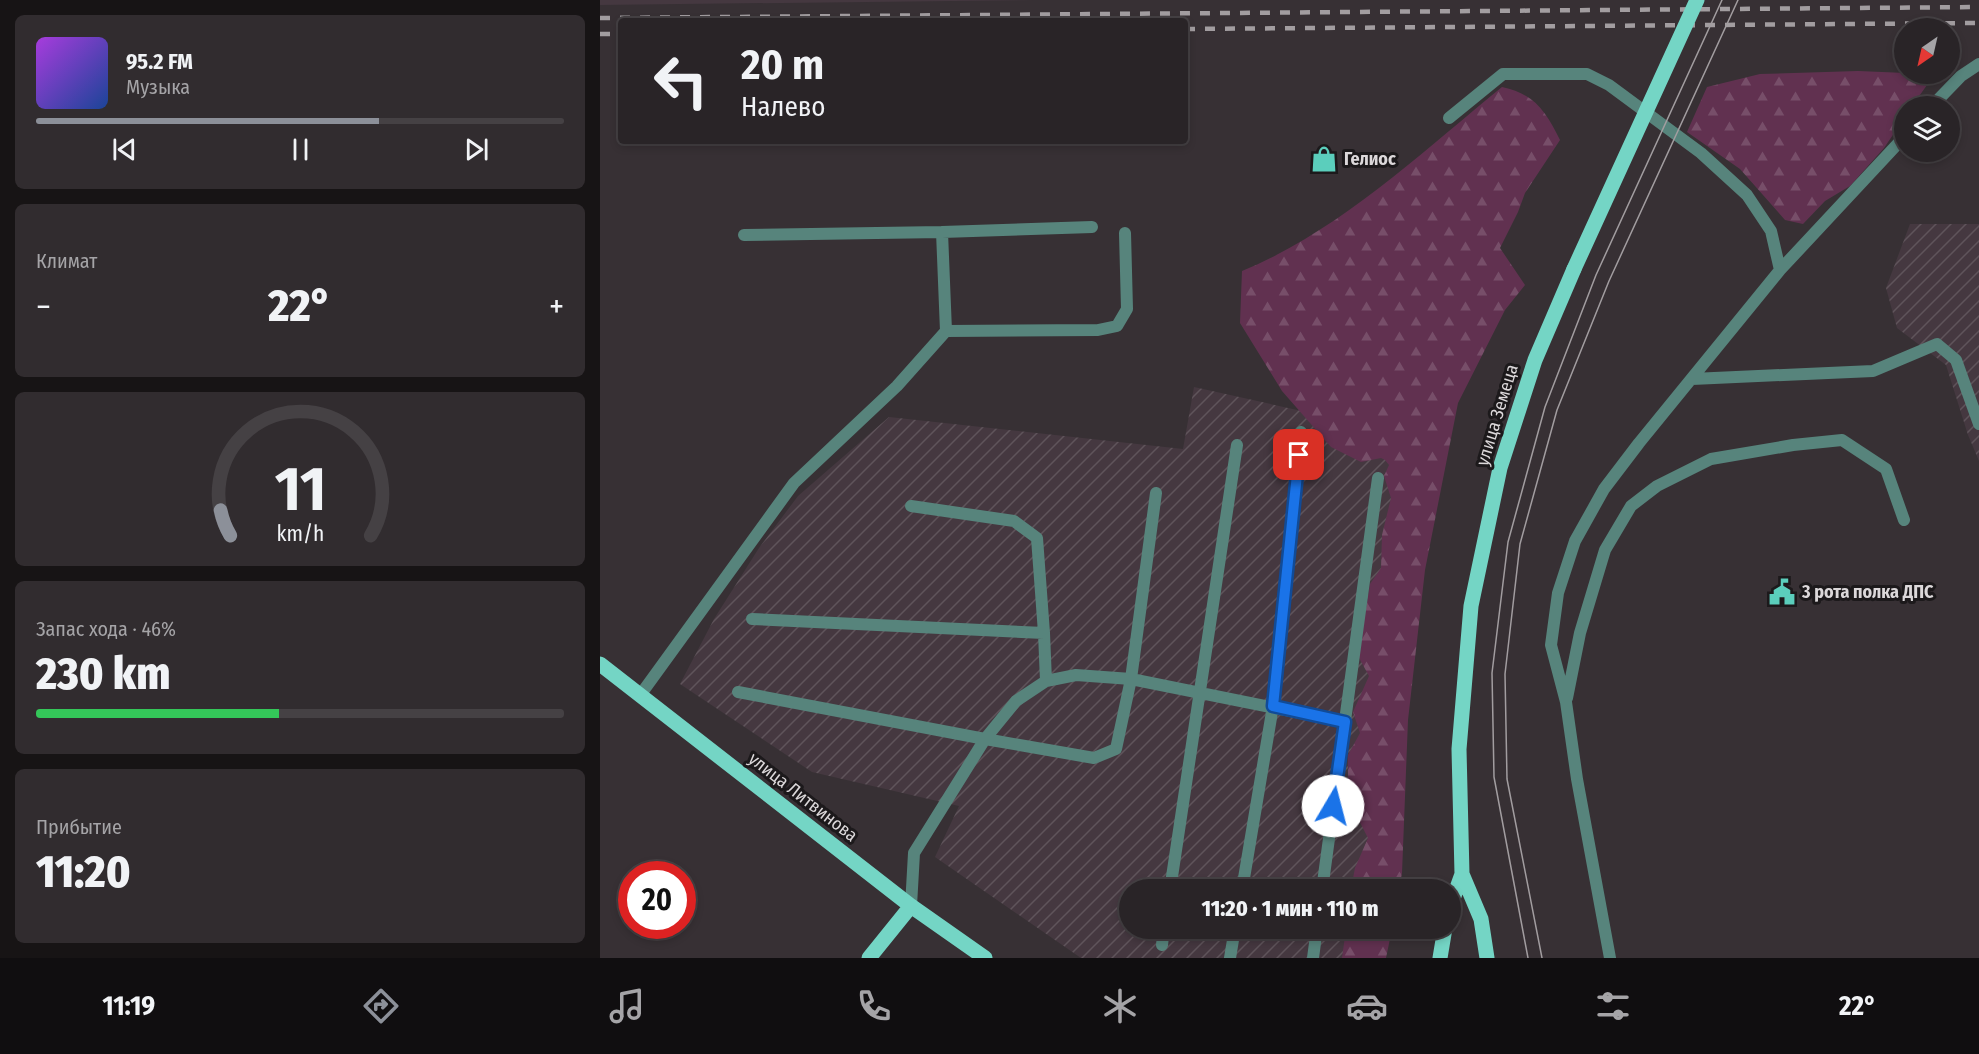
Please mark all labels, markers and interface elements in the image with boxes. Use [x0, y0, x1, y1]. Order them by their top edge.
north arrow [1894, 18, 1960, 84]
map controls [1894, 18, 1960, 162]
text: 20 m [741, 40, 824, 90]
icon: left [642, 42, 720, 120]
text: 95.2 FM [126, 48, 193, 75]
text: Музыка [126, 75, 190, 99]
text: Налево [741, 91, 825, 123]
button: layers [1894, 96, 1960, 162]
icon: previous [108, 133, 141, 166]
icon: pause [284, 133, 317, 166]
icon: next [460, 133, 493, 166]
shop icon: Гелиос [1309, 144, 1339, 174]
place label: Гелиос [1344, 148, 1396, 170]
text: Климат [36, 249, 97, 273]
text: 22° [268, 279, 332, 333]
text: − [36, 287, 51, 327]
text: + [549, 287, 564, 327]
street label: улица Земеца [1471, 361, 1523, 468]
pin [1273, 429, 1324, 480]
icon: arrive [1282, 438, 1315, 471]
text: 11 [274, 452, 326, 527]
text: km/h [276, 521, 324, 547]
public building icon: 3 рота полка ДПС [1767, 577, 1797, 607]
place label: 3 рота полка ДПС [1801, 581, 1934, 603]
text: Запас хода · 46% [36, 617, 176, 641]
text: 230 km [36, 647, 170, 701]
street label: улица Литвинова [744, 748, 862, 847]
position arrow [1301, 774, 1365, 838]
text: Прибытие [36, 815, 122, 839]
text: 11:20 [36, 845, 131, 899]
speed limit sign: 20 [618, 861, 696, 939]
text: 11:20 · 1 мин · 110 m [1202, 895, 1378, 922]
icon: directions [360, 985, 402, 1027]
icon: music [606, 985, 648, 1027]
icon: phone [853, 985, 895, 1027]
icon: climate [1099, 985, 1141, 1027]
icon: car [1346, 985, 1388, 1027]
icon: filters [1592, 985, 1634, 1027]
text: 11:19 [102, 990, 155, 1022]
text: 22° [1839, 990, 1877, 1022]

